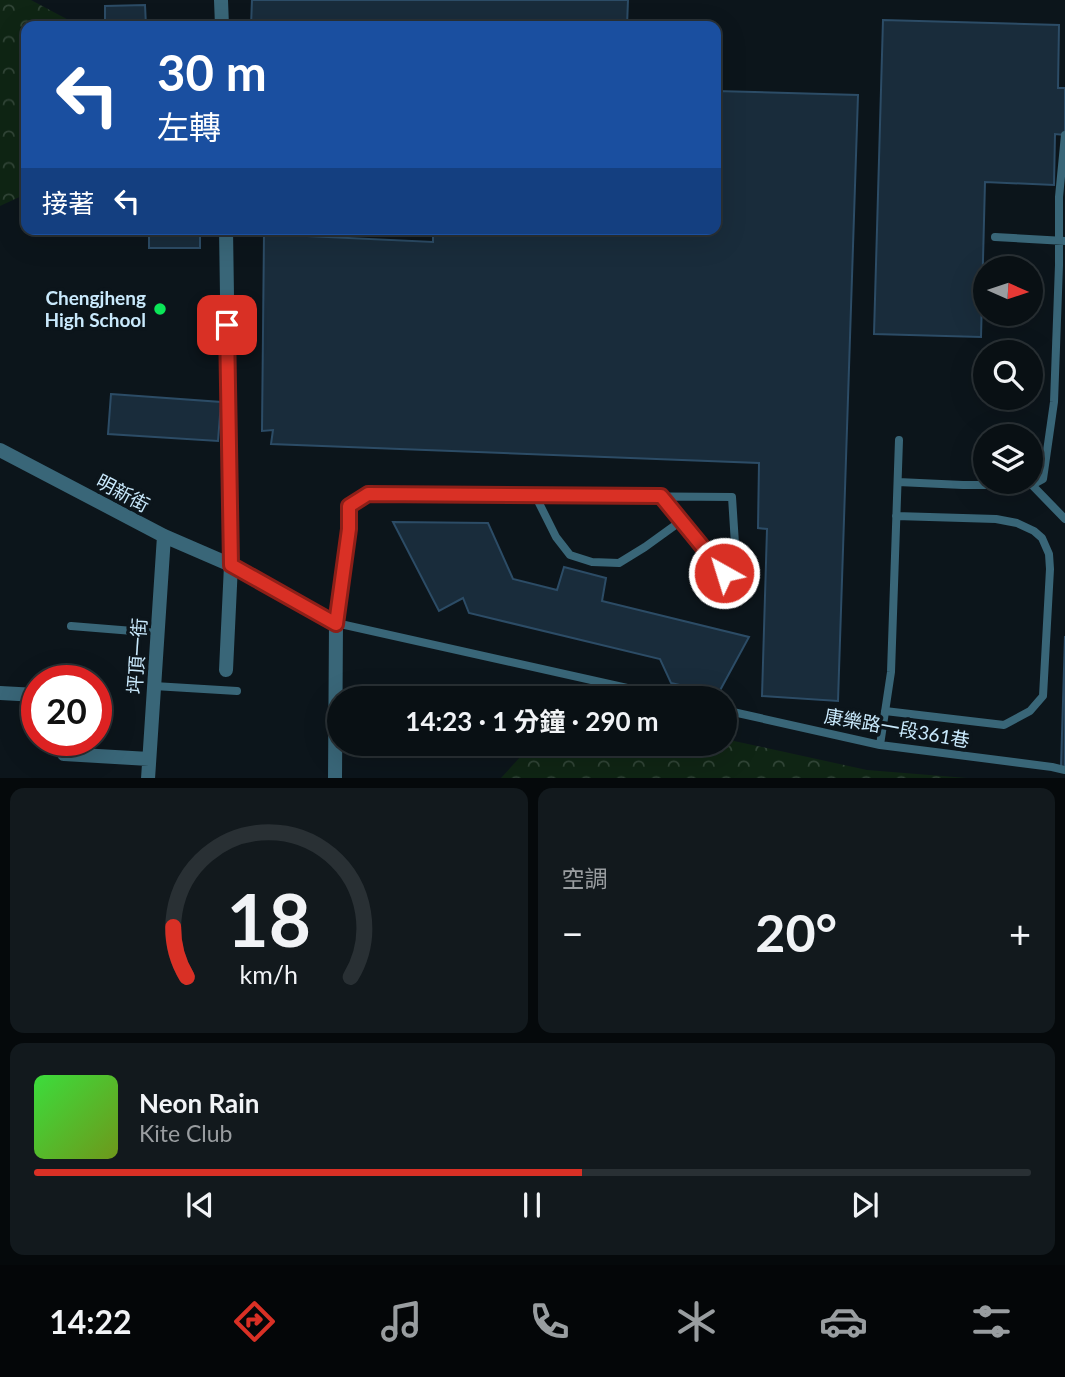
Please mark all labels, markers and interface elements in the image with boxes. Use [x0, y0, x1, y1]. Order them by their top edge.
text: 30 m [157, 43, 267, 101]
icon: left [42, 49, 133, 140]
text: 左轉 [157, 107, 221, 146]
icon: left [108, 182, 146, 220]
text: 接著 [42, 187, 94, 219]
north arrow [973, 256, 1043, 326]
map controls [973, 256, 1043, 494]
place label: Chengjheng High School [44, 286, 146, 331]
pin [197, 295, 257, 355]
marker: Chengjheng High School [152, 301, 168, 317]
icon: arrive [208, 306, 246, 344]
button: search [973, 340, 1043, 410]
button: layers [973, 424, 1043, 494]
street label: 明新街 [93, 469, 154, 516]
position arrow [687, 536, 761, 610]
street label: 坪頂一街 [122, 617, 151, 695]
speed limit sign: 20 [21, 665, 112, 756]
street label: 康樂路一段361巷 [823, 703, 971, 752]
text: 14:23 · 1 分鐘 · 290 m [405, 705, 659, 737]
text: 空調 [562, 864, 608, 892]
text: 18 [227, 875, 311, 963]
text: 20° [755, 901, 837, 963]
text: − [562, 910, 584, 956]
text: + [1009, 910, 1031, 956]
text: km/h [239, 958, 298, 988]
text: Neon Rain [139, 1087, 259, 1119]
text: Kite Club [139, 1119, 232, 1147]
icon: previous [181, 1186, 219, 1224]
icon: pause [513, 1186, 551, 1224]
icon: next [846, 1186, 884, 1224]
icon: directions [230, 1297, 279, 1346]
icon: music [377, 1297, 426, 1346]
icon: phone [525, 1297, 574, 1346]
icon: climate [672, 1297, 721, 1346]
icon: car [819, 1297, 868, 1346]
icon: filters [967, 1297, 1016, 1346]
text: 14:22 [49, 1302, 132, 1341]

